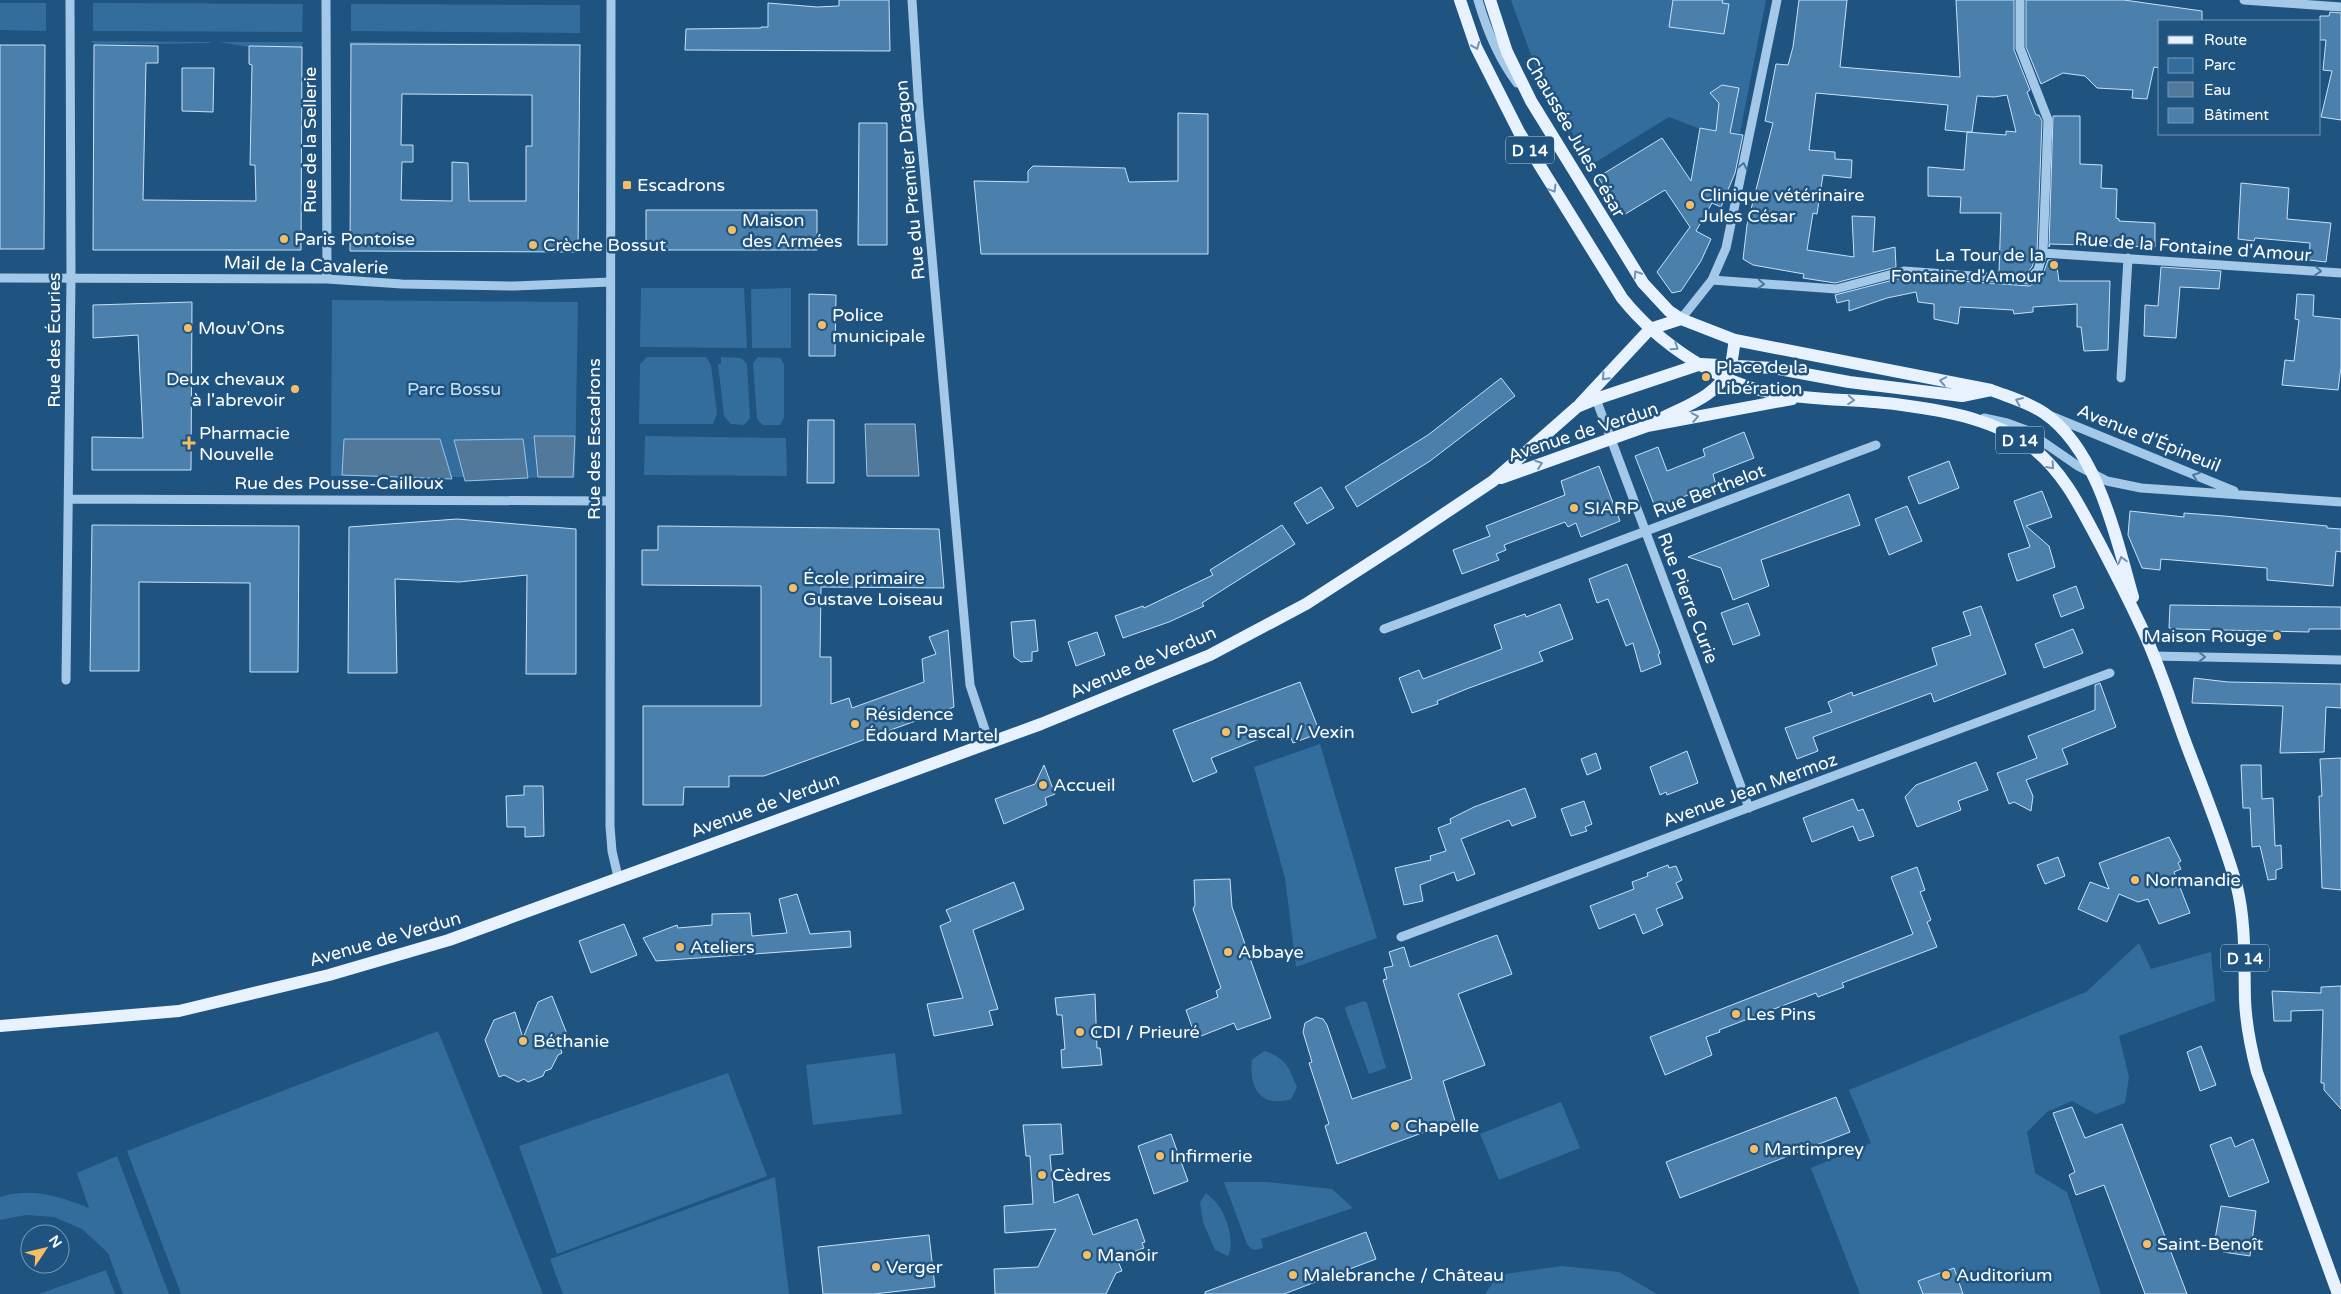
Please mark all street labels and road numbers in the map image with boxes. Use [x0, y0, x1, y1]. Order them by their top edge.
street label: Chaussée Jules César [1520, 53, 1630, 221]
street label: Rue de la Sellerie [299, 67, 321, 213]
street label: Rue du Premier Dragon [890, 79, 930, 281]
road number: D 14 [1506, 136, 1554, 164]
street label: Rue de la Fontaine d'Amour [2074, 228, 2312, 266]
street label: Mail de la Cavalerie [223, 251, 389, 279]
street label: Rue des Écuries [43, 272, 65, 408]
street label: Rue des Escadrons [583, 358, 605, 520]
street label: Avenue de Verdun [1505, 397, 1661, 467]
street label: Avenue d'Épineuil [2074, 399, 2224, 477]
road number: D 14 [1996, 426, 2044, 454]
street label: Rue Berthelot [1650, 459, 1768, 522]
street label: Rue des Pousse-Cailloux [234, 472, 444, 494]
street label: Rue Pierre Curie [1653, 529, 1723, 667]
street label: Avenue de Verdun [1066, 621, 1220, 703]
street label: Avenue Jean Mermoz [1660, 748, 1840, 832]
street label: Avenue de Verdun [688, 768, 842, 842]
street label: Avenue de Verdun [307, 907, 463, 971]
road number: D 14 [2221, 944, 2269, 971]

